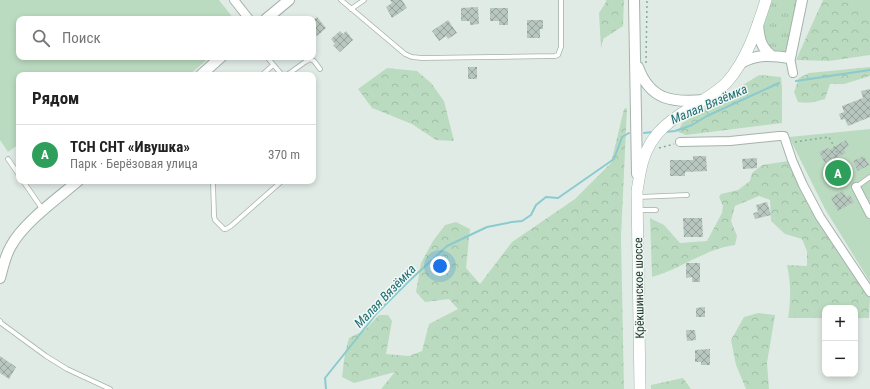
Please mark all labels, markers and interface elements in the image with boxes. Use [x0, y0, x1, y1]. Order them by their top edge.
search box [16, 16, 316, 60]
icon: search [30, 27, 52, 49]
text: Поиск [62, 29, 101, 47]
water label: Малая Вязёмка [668, 81, 750, 127]
text: Рядом [32, 88, 79, 108]
text: ТСН СНТ «Ивушка» [70, 138, 190, 156]
text: A [41, 147, 49, 162]
text: 370 m [268, 147, 300, 162]
text: Парк · Берёзовая улица [70, 156, 198, 171]
pin: A [825, 158, 851, 188]
street label: Крёкшинское шоссе [631, 237, 647, 339]
your location [430, 256, 450, 276]
water label: Малая Вязёмка [351, 261, 419, 331]
map controls [822, 305, 858, 377]
button: + [822, 305, 858, 341]
button: − [822, 341, 858, 377]

